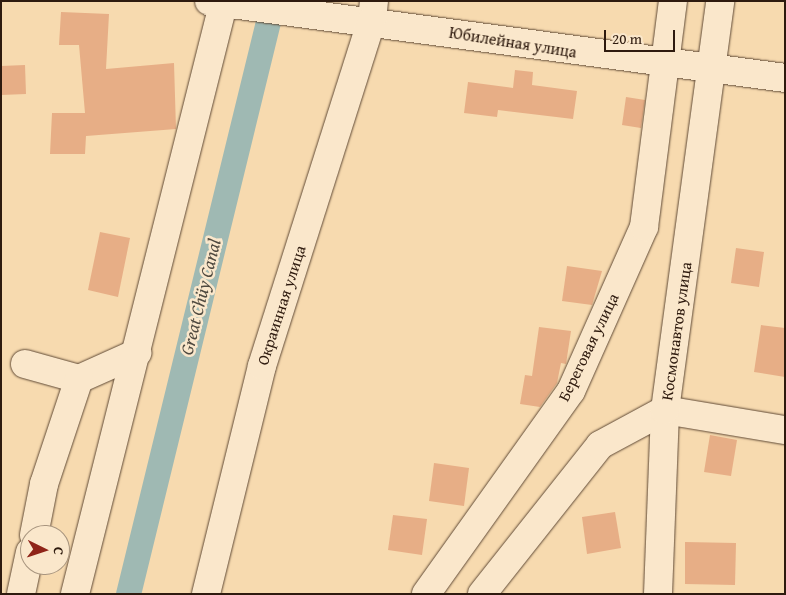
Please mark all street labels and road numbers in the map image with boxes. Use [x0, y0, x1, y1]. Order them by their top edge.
street label: Юбилейная улица [448, 22, 578, 62]
street label: Окраинная улица [253, 243, 309, 367]
street label: Космонавтов улица [657, 260, 695, 402]
street label: Береговая улица [554, 290, 622, 404]

